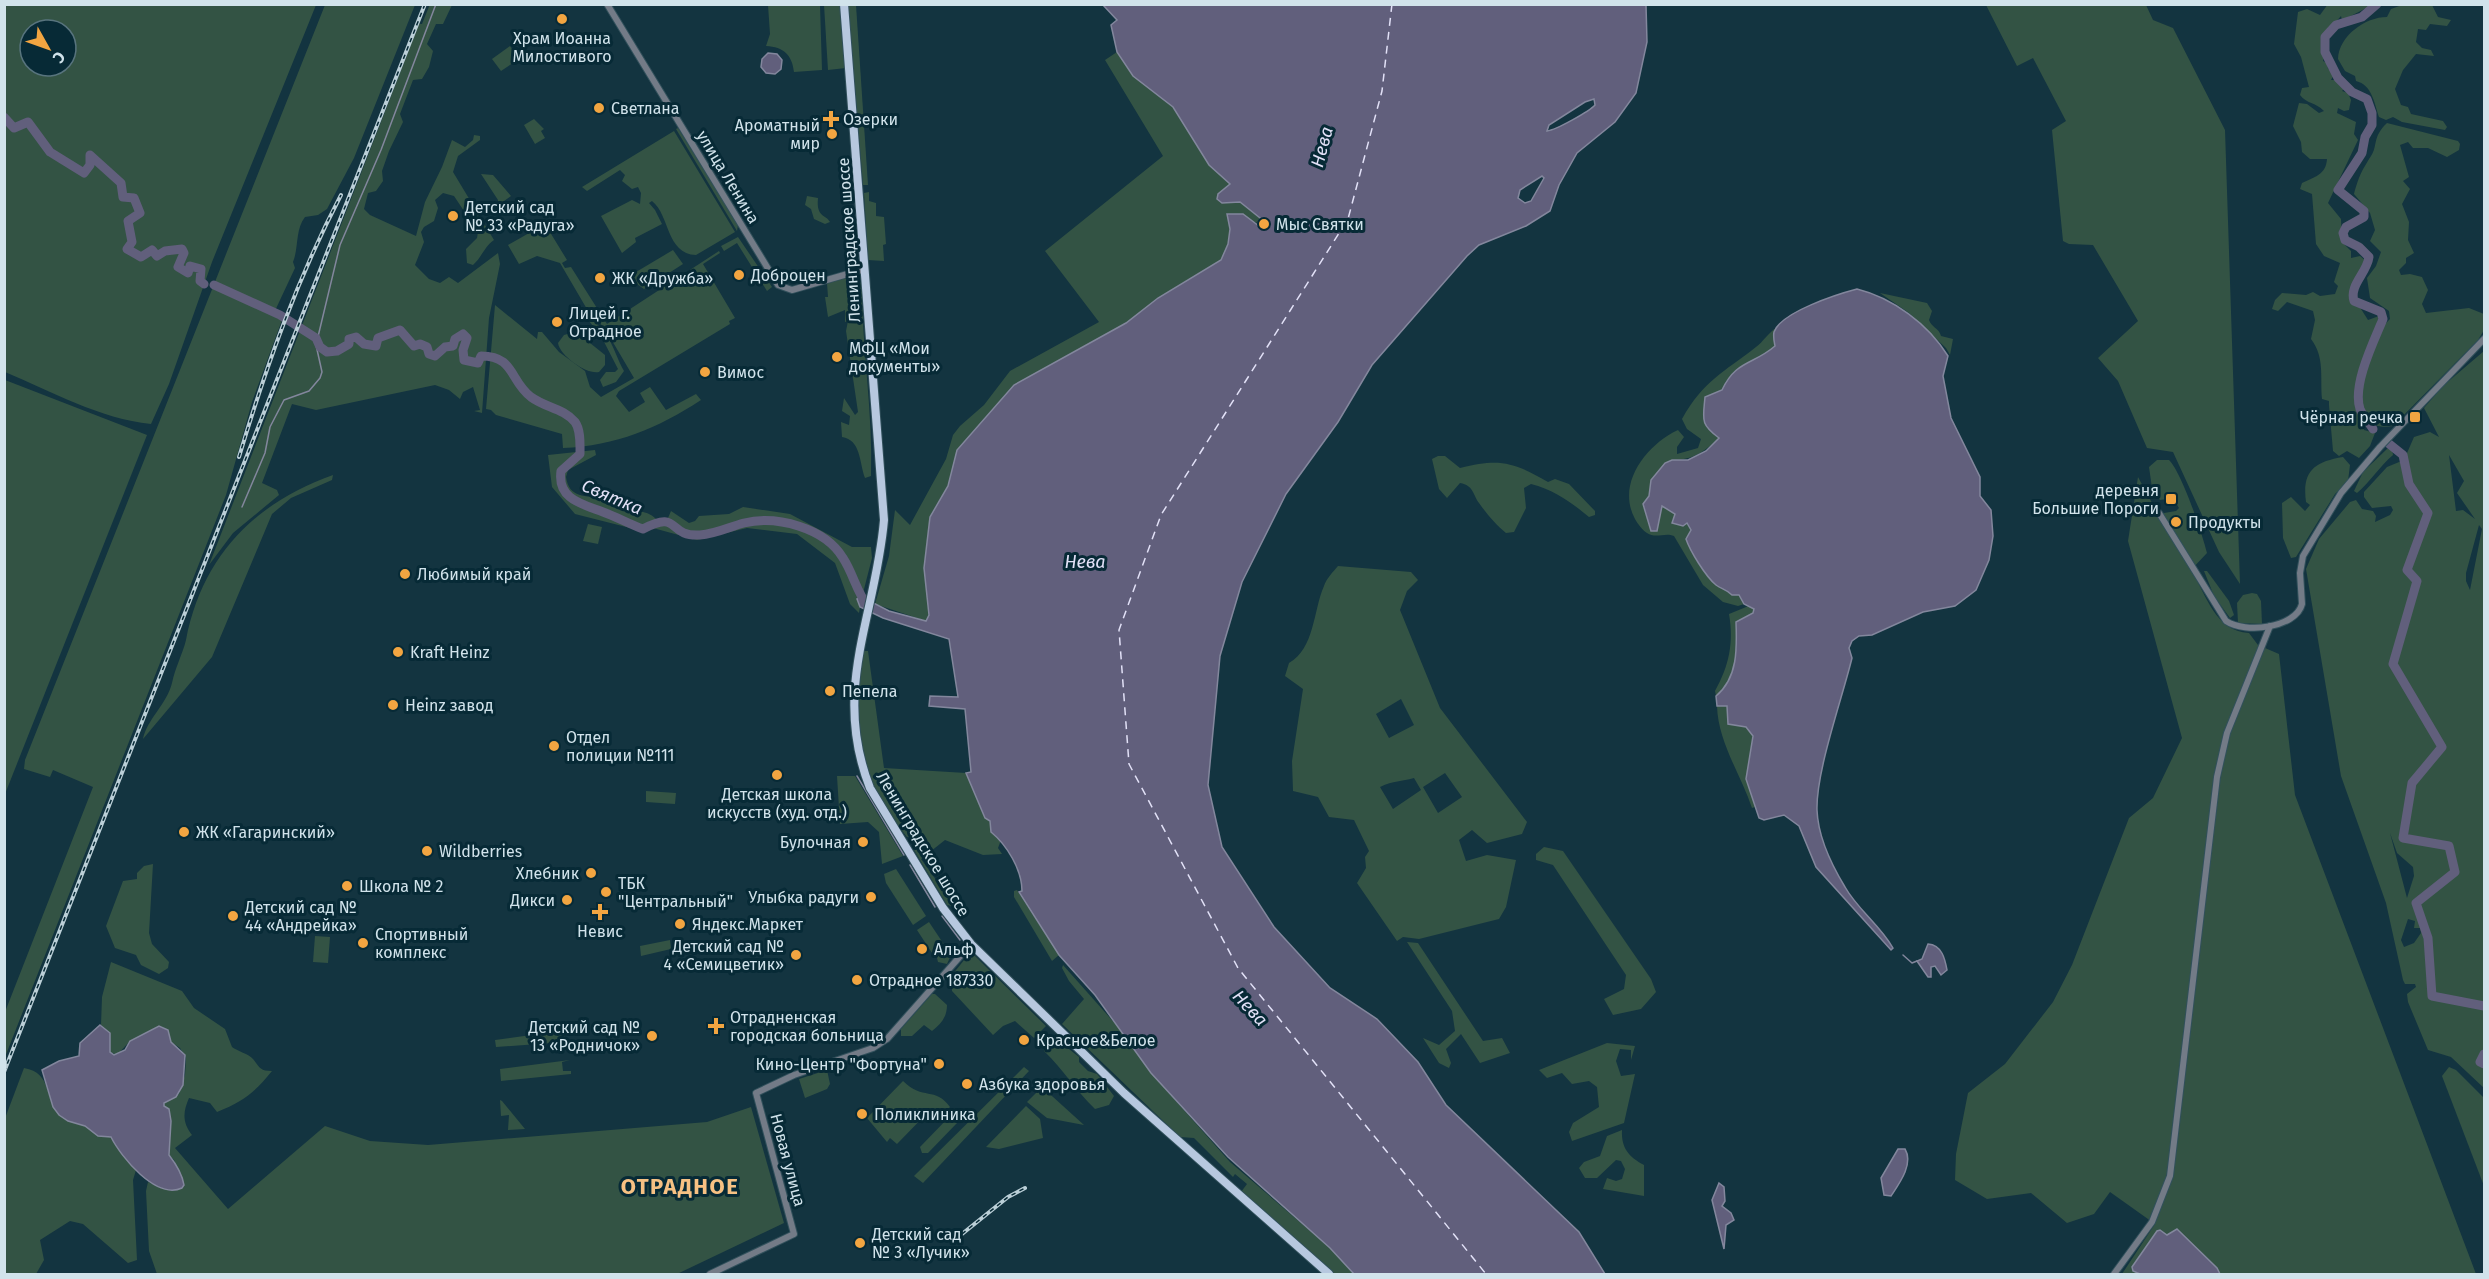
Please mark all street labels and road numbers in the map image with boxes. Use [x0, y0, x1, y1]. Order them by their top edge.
street label: улица Ленина [693, 127, 763, 227]
street label: Ленинградское шоссе [834, 157, 864, 323]
street label: Ленинградское шоссе [872, 768, 974, 920]
street label: Новая улица [766, 1111, 810, 1209]

